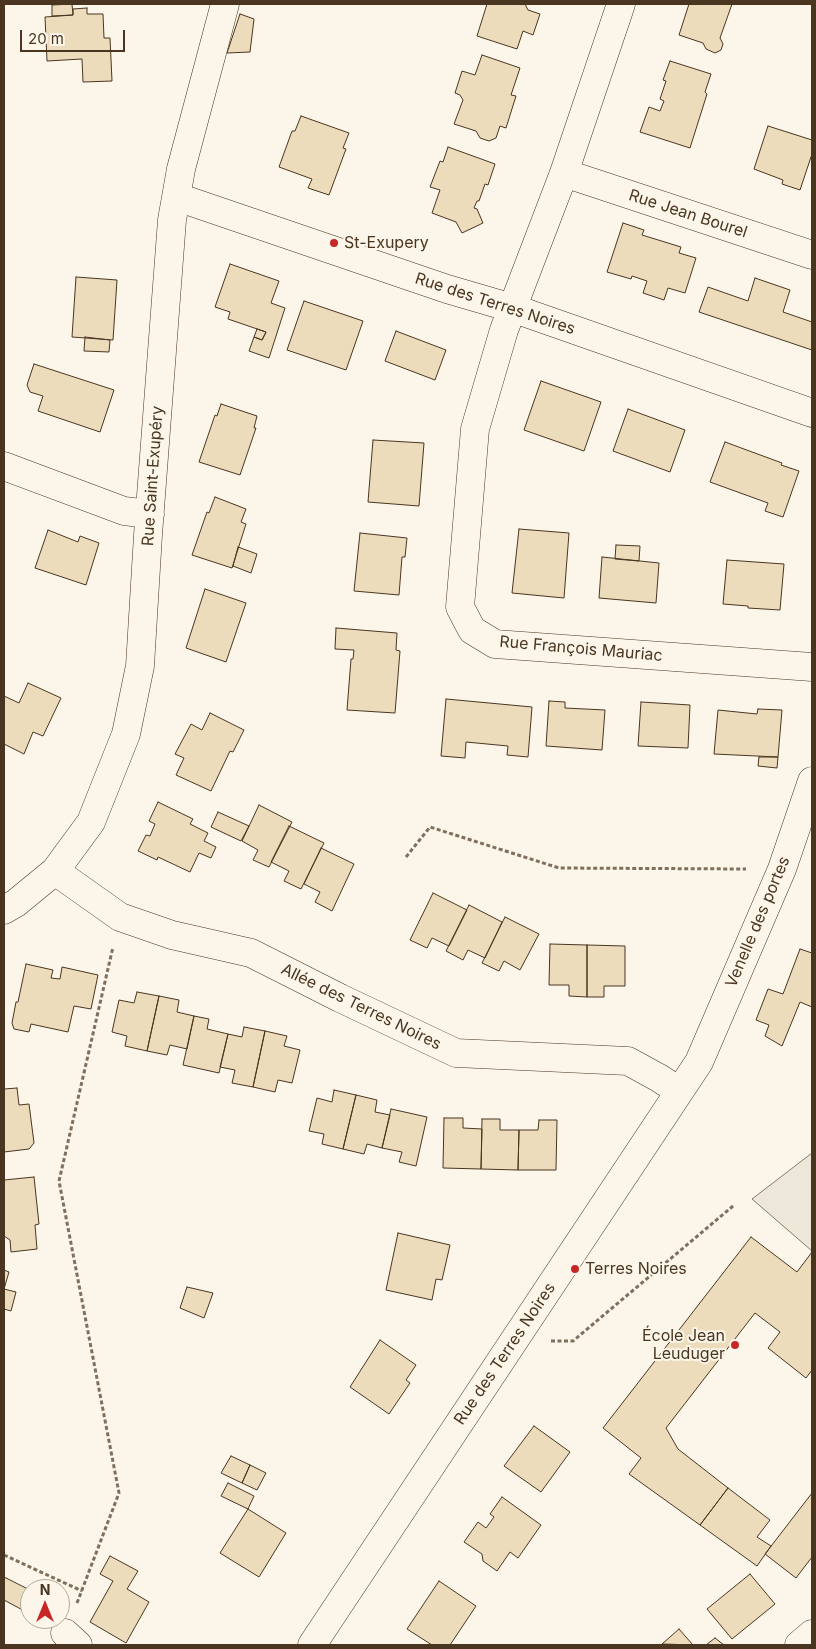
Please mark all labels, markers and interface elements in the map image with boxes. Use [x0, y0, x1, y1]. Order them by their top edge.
scale bar [22, 20, 128, 52]
text: 20 m [28, 29, 64, 48]
street label: Rue Jean Bourel [626, 186, 750, 242]
place label: St-Exupery [344, 233, 429, 253]
marker: St-Exupery [328, 237, 340, 249]
street label: Rue des Terres Noires [412, 269, 578, 339]
street label: Rue Saint-Exupéry [139, 405, 167, 547]
street label: Rue François Mauriac [499, 632, 663, 666]
street label: Venelle des portes [722, 854, 794, 990]
street label: Allée des Terres Noires [278, 960, 444, 1054]
place label: Terres Noires [585, 1259, 687, 1279]
marker: Terres Noires [569, 1263, 581, 1275]
street label: Rue des Terres Noires [450, 1279, 560, 1429]
place label: École Jean Leuduger [642, 1326, 725, 1364]
marker: École Jean Leuduger [729, 1339, 741, 1351]
north arrow [20, 1579, 70, 1629]
text: N [40, 1581, 50, 1598]

